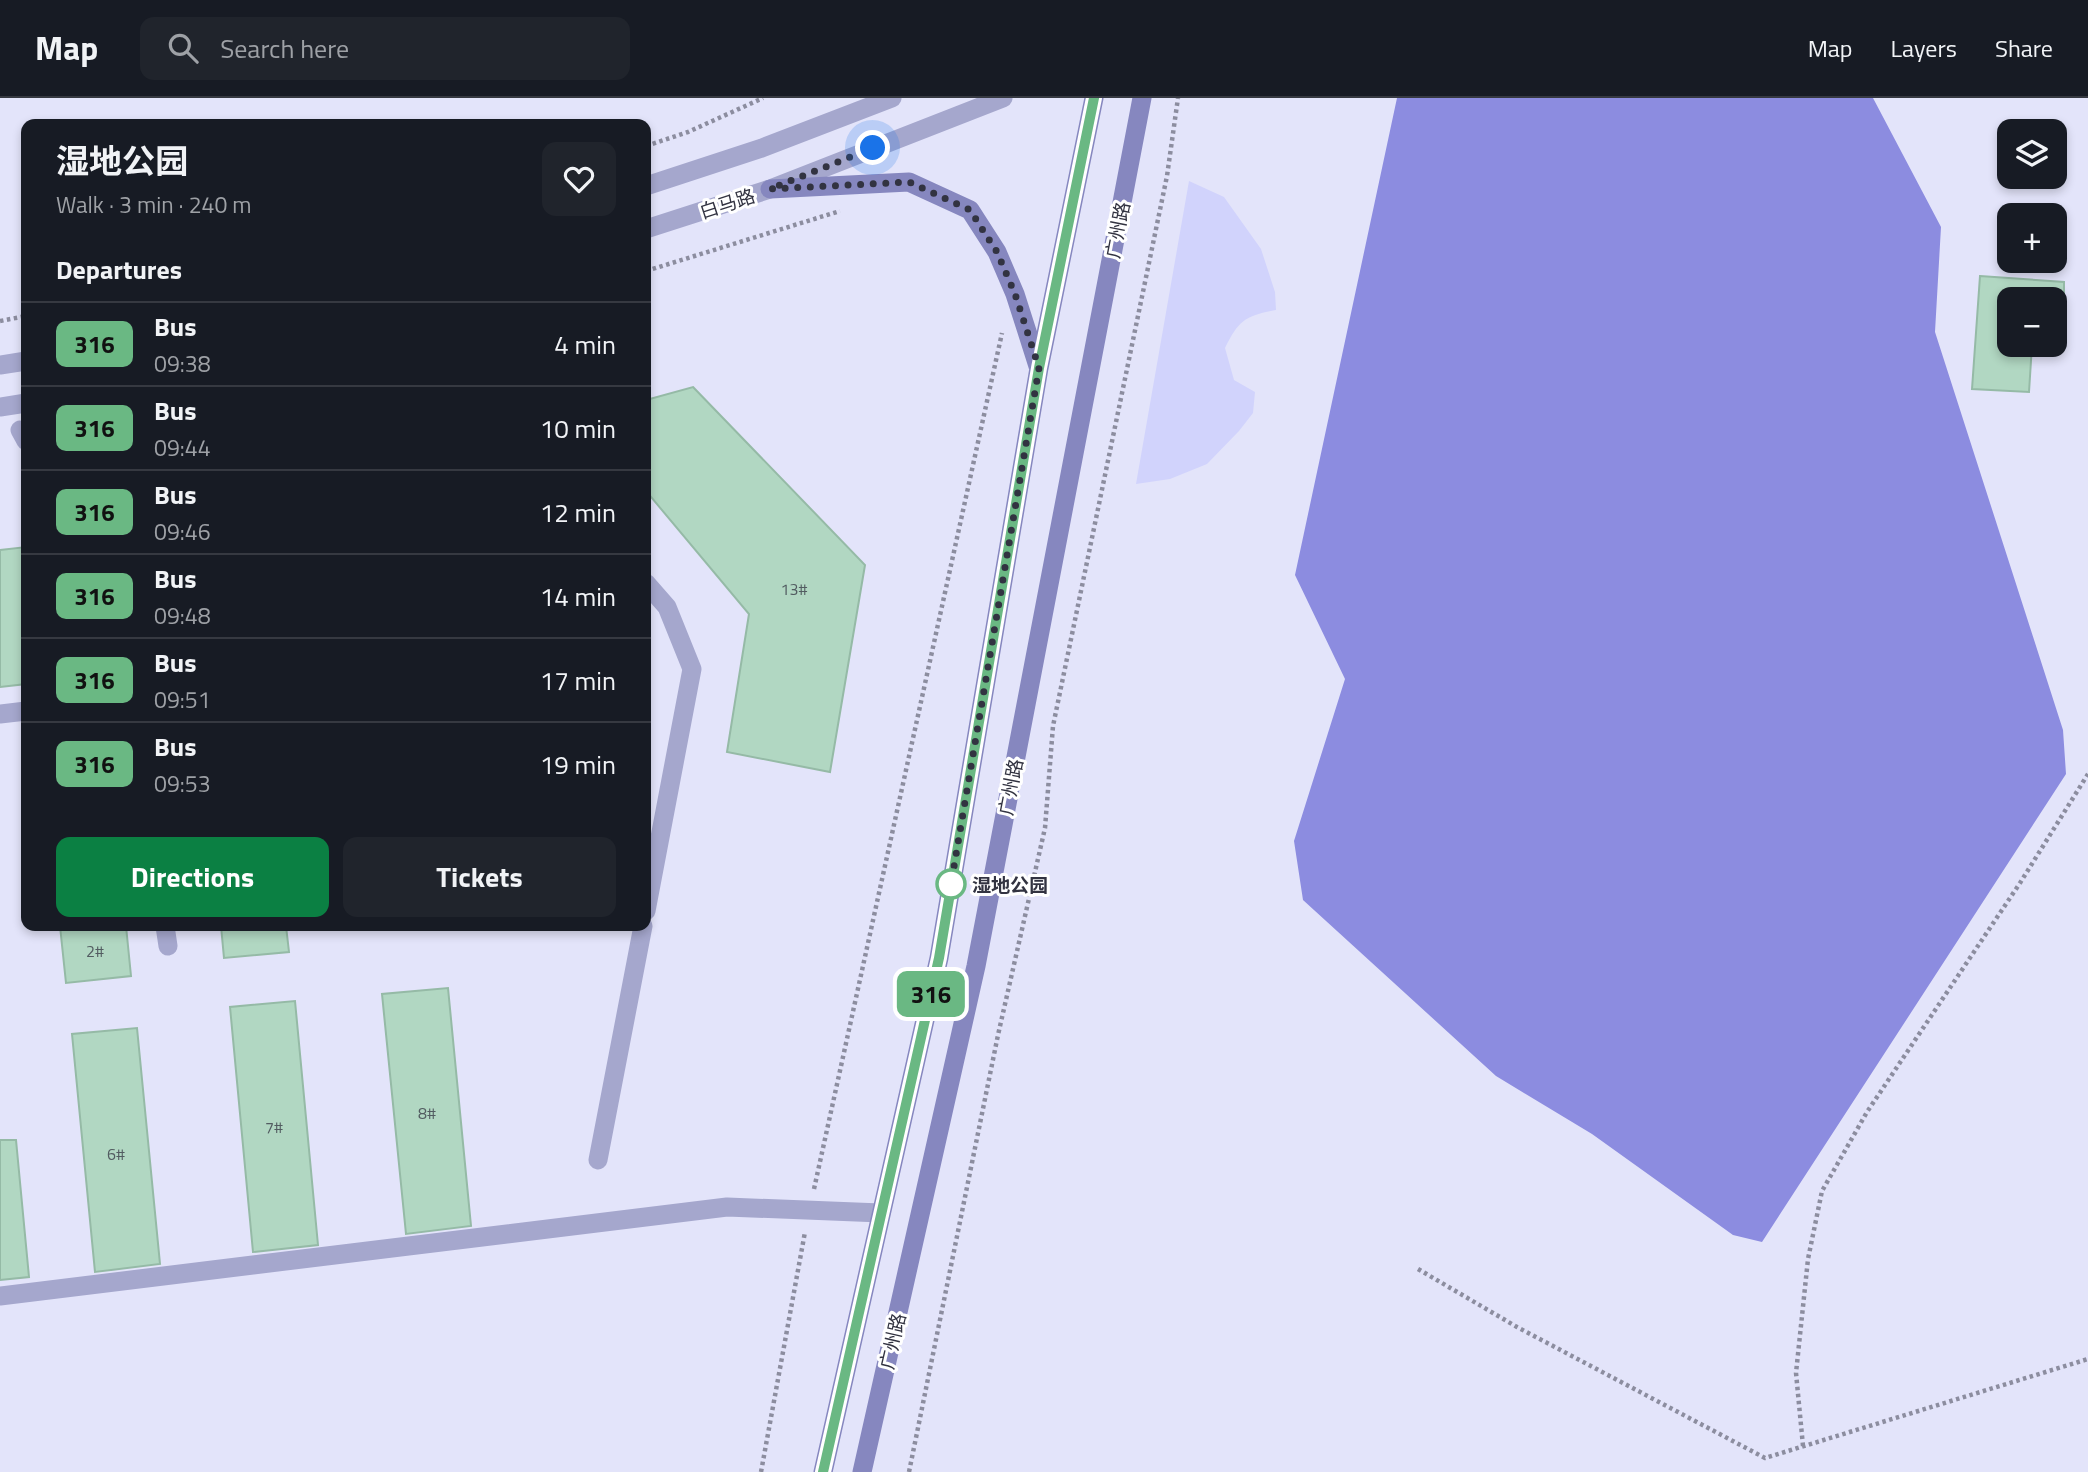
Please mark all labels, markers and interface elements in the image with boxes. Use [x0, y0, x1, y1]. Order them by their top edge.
search box [140, 17, 630, 80]
text: Map [35, 23, 98, 73]
icon: search [164, 29, 202, 67]
text: Search here [220, 29, 349, 68]
text: Map [1808, 30, 1853, 66]
text: Layers [1891, 30, 1957, 66]
text: Share [1995, 30, 2053, 66]
map controls [1997, 119, 2067, 357]
button: layers [1997, 119, 2067, 189]
your location [855, 130, 890, 165]
text: 湿地公园 [56, 136, 188, 186]
button: heart [542, 142, 616, 216]
street label: 白马路 [695, 180, 759, 226]
text: Walk · 3 min · 240 m [56, 187, 252, 222]
street label: 广州路 [1097, 199, 1137, 261]
button: + [1997, 203, 2067, 273]
text: Departures [56, 250, 182, 289]
button: − [1997, 287, 2067, 357]
text: Bus [154, 307, 196, 346]
text: 4 min [554, 325, 616, 364]
text: 316 [74, 326, 115, 362]
text: 09:38 [154, 346, 211, 381]
text: Bus [154, 391, 196, 430]
text: 10 min [540, 409, 616, 448]
text: 316 [74, 410, 115, 446]
text: 09:44 [154, 430, 211, 465]
text: Bus [154, 475, 196, 514]
text: 12 min [540, 493, 616, 532]
text: 316 [74, 494, 115, 530]
text: 09:46 [154, 514, 211, 549]
text: Bus [154, 559, 196, 598]
text: 14 min [540, 577, 616, 616]
house number: 13# [781, 577, 807, 601]
text: 316 [74, 578, 115, 614]
text: 09:48 [154, 598, 211, 633]
text: Bus [154, 643, 196, 682]
text: 17 min [540, 661, 616, 700]
text: 316 [74, 662, 115, 698]
text: 09:51 [154, 682, 211, 717]
text: Bus [154, 727, 196, 766]
text: 19 min [540, 745, 616, 784]
text: 316 [74, 746, 115, 782]
street label: 广州路 [990, 756, 1030, 818]
text: 09:53 [154, 766, 211, 801]
button: Directions [56, 837, 329, 917]
button: Tickets [343, 837, 616, 917]
marker: 湿地公园 [936, 869, 966, 899]
place label: 湿地公园 [972, 870, 1048, 899]
house number: 2# [86, 939, 104, 963]
line badge: 316 [891, 971, 971, 1017]
text: 316 [911, 976, 951, 1012]
house number: 8# [418, 1101, 436, 1125]
house number: 7# [265, 1115, 283, 1139]
house number: 6# [107, 1142, 125, 1166]
street label: 广州路 [871, 1310, 913, 1372]

